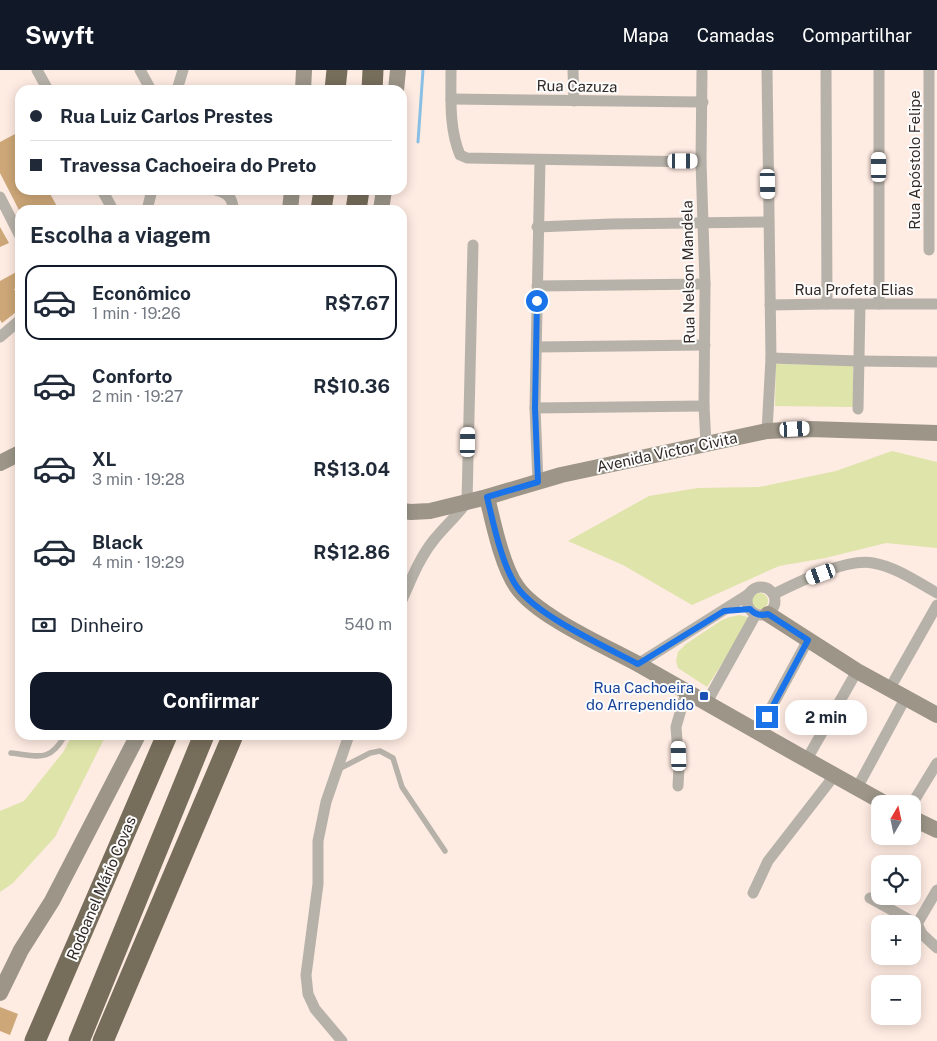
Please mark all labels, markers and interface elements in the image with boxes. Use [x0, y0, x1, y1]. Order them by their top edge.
text: Swyft [25, 21, 94, 49]
text: Mapa [622, 25, 669, 46]
text: Camadas [697, 25, 774, 46]
text: Compartilhar [802, 25, 912, 46]
street label: Rua Cazuza [537, 77, 617, 95]
street label: Rua Apóstolo Felipe [906, 90, 923, 230]
text: Rua Luiz Carlos Prestes [60, 105, 273, 127]
car [871, 152, 886, 182]
text: Travessa Cachoeira do Preto [60, 154, 316, 176]
car [668, 154, 698, 169]
car [760, 169, 775, 199]
street label: Rua Nelson Mandela [678, 200, 698, 344]
text: Escolha a viagem [30, 222, 211, 248]
icon: car [32, 280, 77, 325]
street label: Rua Profeta Elias [795, 281, 913, 298]
text: Econômico [92, 282, 191, 304]
route start [526, 290, 548, 312]
text: R$7.67 [325, 292, 390, 314]
text: 1 min · 19:26 [92, 304, 181, 323]
icon: car [32, 363, 77, 408]
text: Conforto [92, 365, 172, 387]
text: R$10.36 [313, 375, 390, 397]
text: 2 min · 19:27 [92, 387, 183, 406]
car [779, 421, 810, 437]
car [460, 427, 475, 457]
street label: Avenida Victor Civita [595, 429, 739, 475]
icon: car [32, 446, 77, 491]
text: XL [92, 448, 117, 470]
text: R$13.04 [313, 458, 390, 480]
text: 3 min · 19:28 [92, 470, 185, 489]
icon: car [32, 529, 77, 574]
text: Black [92, 531, 143, 553]
text: R$12.86 [313, 541, 390, 563]
text: 4 min · 19:29 [92, 553, 184, 572]
car [804, 562, 837, 586]
icon: cash [30, 611, 58, 639]
text: Dinheiro [70, 614, 144, 636]
text: 540 m [344, 615, 392, 634]
button: Confirmar [30, 672, 392, 730]
place label: Rua Cachoeira do Arrependido [586, 679, 694, 713]
marker: Rua Cachoeira do Arrependido [698, 690, 710, 702]
callout: 2 min [784, 700, 867, 734]
route end [756, 706, 778, 728]
text: 2 min [805, 708, 847, 727]
car [670, 741, 687, 771]
north arrow [871, 795, 921, 845]
map controls [871, 795, 921, 1025]
street label: Rodoanel Mário Covas [63, 814, 139, 962]
button: locate [871, 855, 921, 905]
button: + [871, 915, 921, 965]
button: − [871, 975, 921, 1025]

